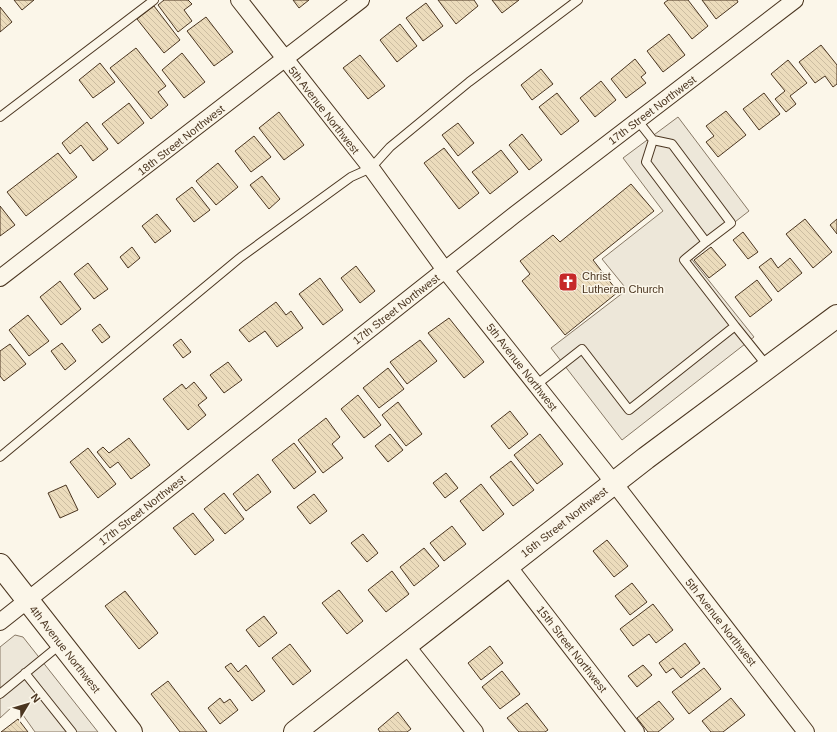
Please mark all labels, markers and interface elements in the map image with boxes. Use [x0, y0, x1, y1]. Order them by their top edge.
street label: 5th Avenue Northwest [286, 64, 362, 156]
street label: 17th Street Northwest [606, 73, 698, 147]
street label: 18th Street Northwest [135, 103, 227, 177]
place label: Christ Lutheran Church [582, 270, 664, 295]
church icon: Christ Lutheran Church [557, 271, 579, 293]
street label: 17th Street Northwest [350, 272, 442, 346]
street label: 5th Avenue Northwest [484, 321, 560, 413]
street label: 17th Street Northwest [96, 473, 188, 547]
street label: 16th Street Northwest [518, 485, 610, 559]
street label: 5th Avenue Northwest [683, 576, 759, 668]
street label: 4th Avenue Northwest [27, 603, 103, 695]
street label: 15th Street Northwest [535, 603, 609, 695]
north arrow [8, 684, 48, 724]
text: N [29, 691, 43, 705]

